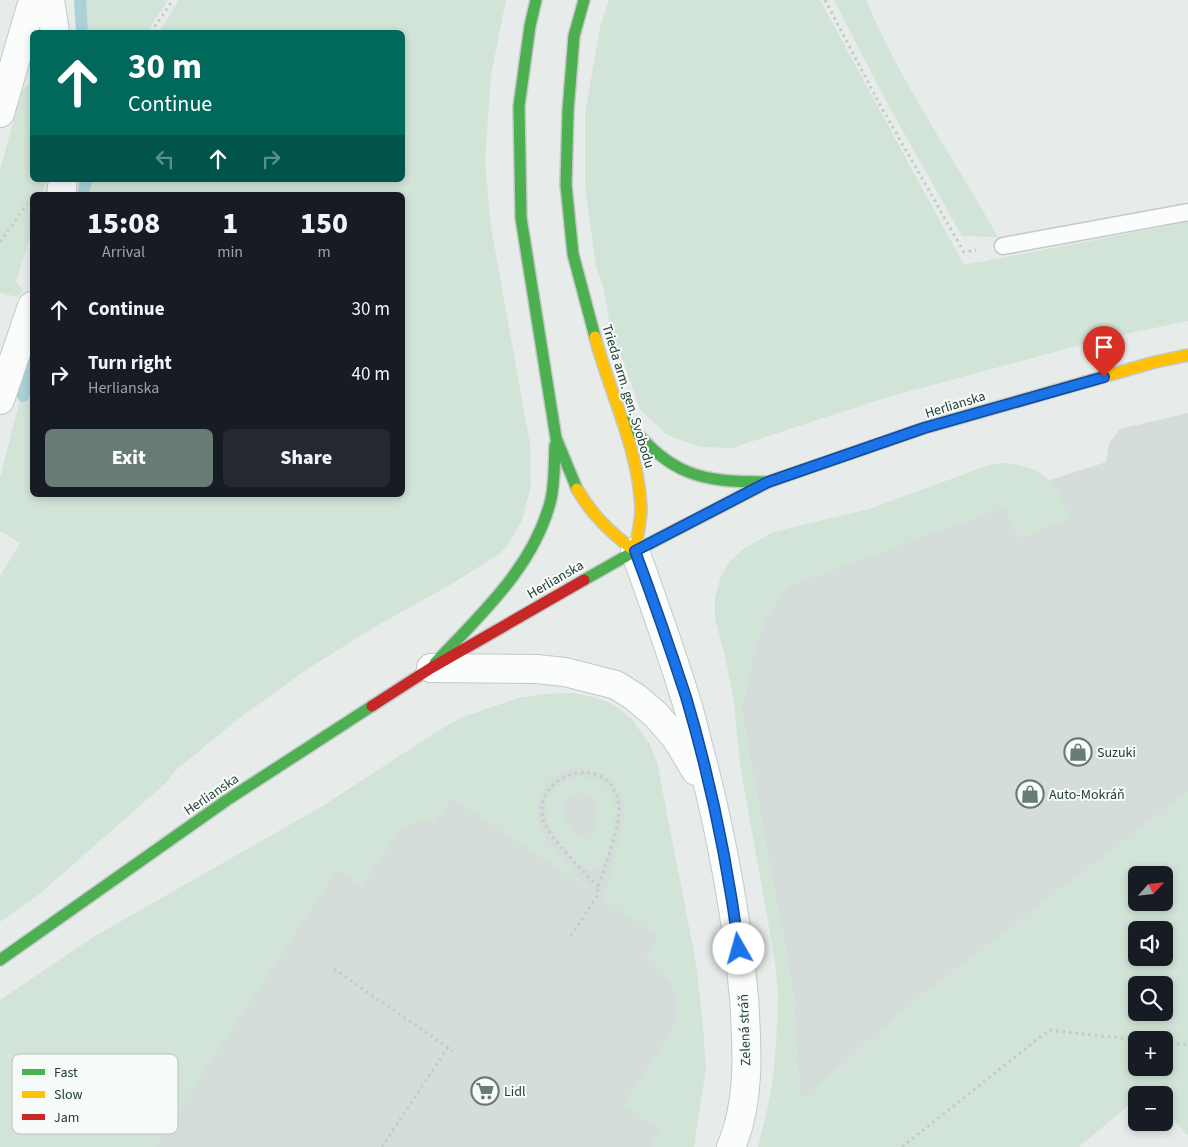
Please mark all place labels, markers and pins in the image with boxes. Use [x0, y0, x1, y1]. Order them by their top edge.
pin [1083, 326, 1125, 377]
shop icon: Suzuki [1063, 737, 1093, 767]
place label: Suzuki [1097, 743, 1136, 763]
shop icon: Auto-Mokráň [1015, 779, 1045, 809]
place label: Auto-Mokráň [1049, 785, 1125, 805]
supermarket icon: Lidl [470, 1076, 500, 1106]
place label: Lidl [504, 1082, 526, 1102]

